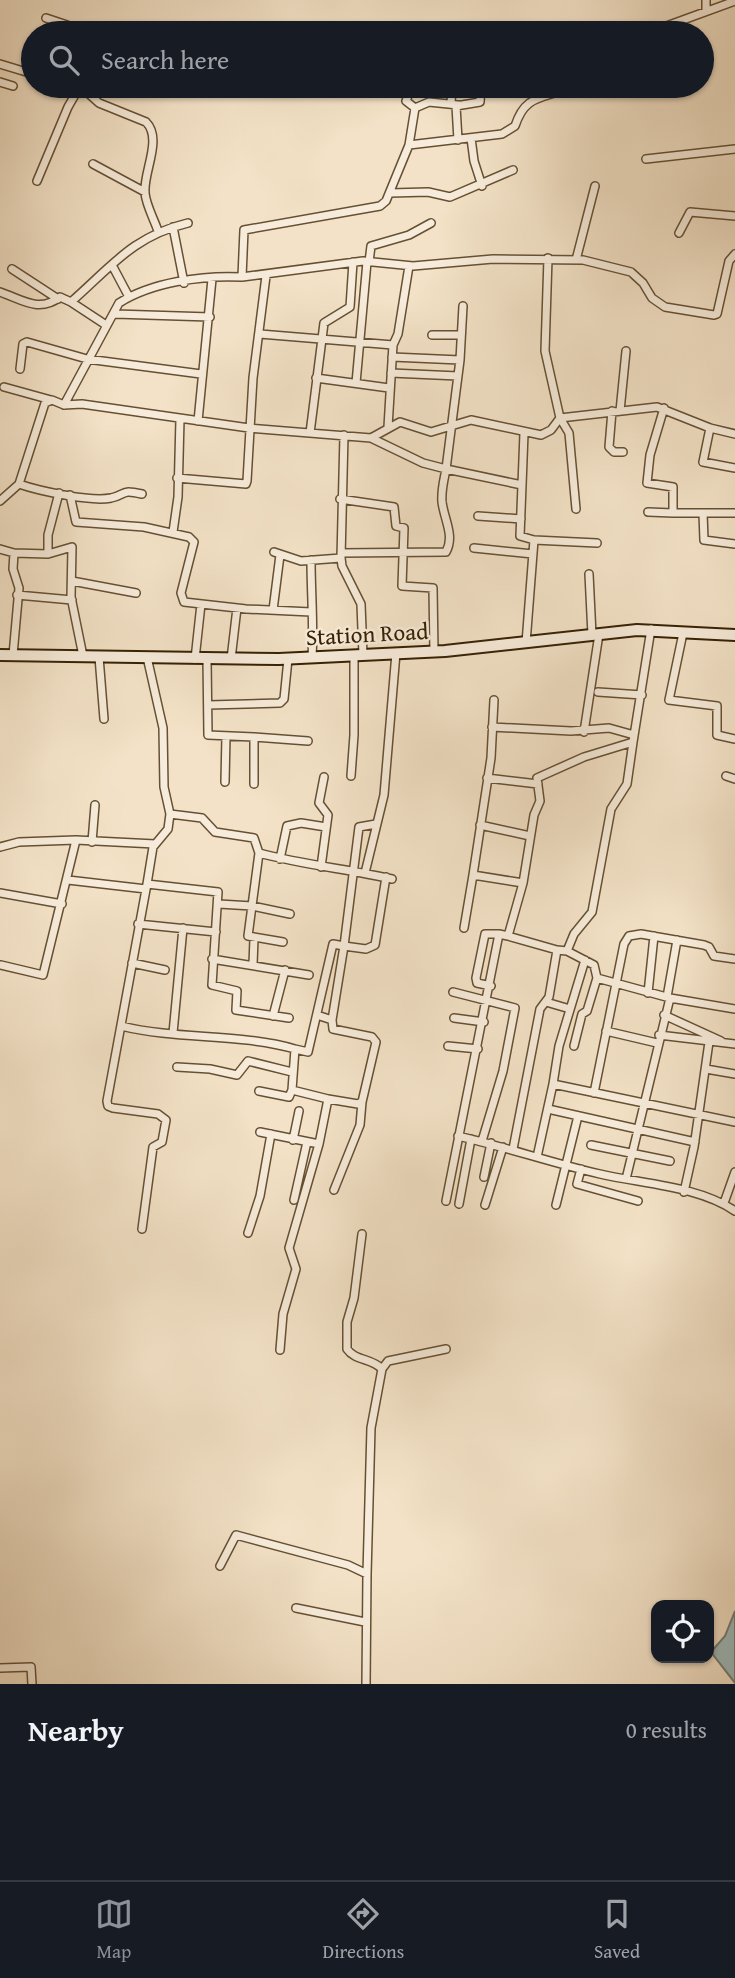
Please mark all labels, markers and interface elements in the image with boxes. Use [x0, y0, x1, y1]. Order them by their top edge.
search box [21, 21, 714, 98]
text: Search here [101, 40, 229, 79]
icon: search [45, 41, 83, 79]
street label: Station Road [305, 614, 430, 653]
map controls [651, 1600, 714, 1663]
button: locate [651, 1600, 714, 1663]
text: Nearby [28, 1708, 124, 1752]
text: 0 results [626, 1713, 707, 1746]
tab: Map [95, 1895, 133, 1965]
tab: Directions [323, 1895, 404, 1965]
tab: Saved [594, 1895, 640, 1965]

